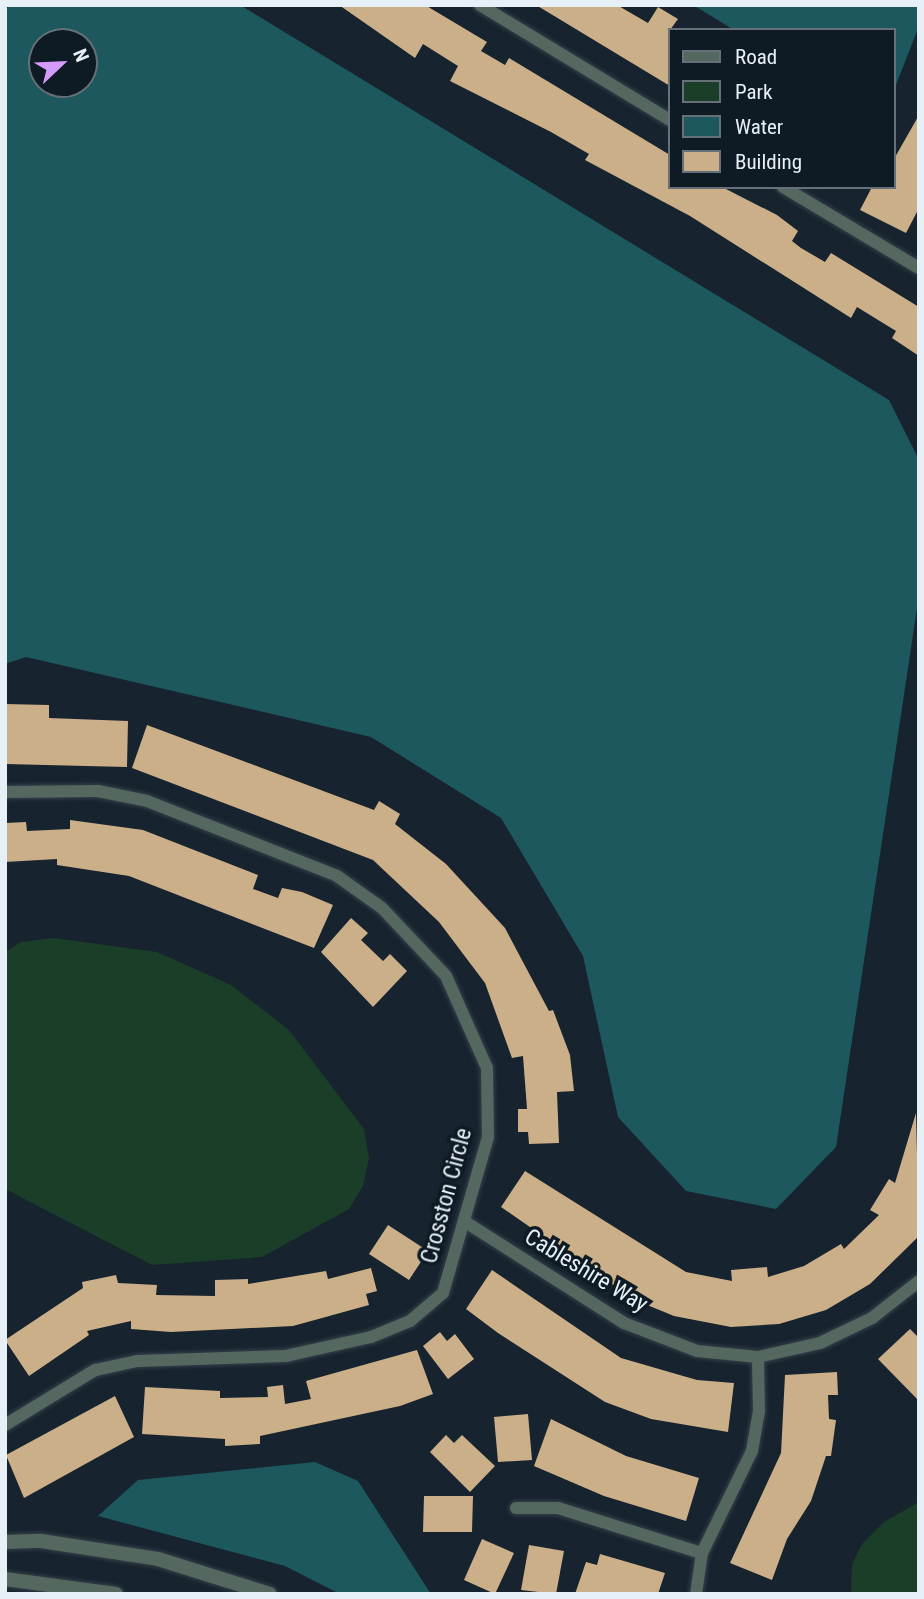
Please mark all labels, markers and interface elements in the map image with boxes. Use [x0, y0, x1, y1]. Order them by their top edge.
north arrow [28, 28, 98, 98]
legend [668, 28, 896, 189]
text: Road [735, 45, 777, 69]
text: N [68, 46, 94, 65]
text: Park [735, 80, 772, 104]
text: Water [735, 115, 783, 139]
text: Building [735, 150, 802, 174]
street label: Crosston Circle [416, 1125, 478, 1267]
street label: Cableshire Way [519, 1223, 653, 1319]

